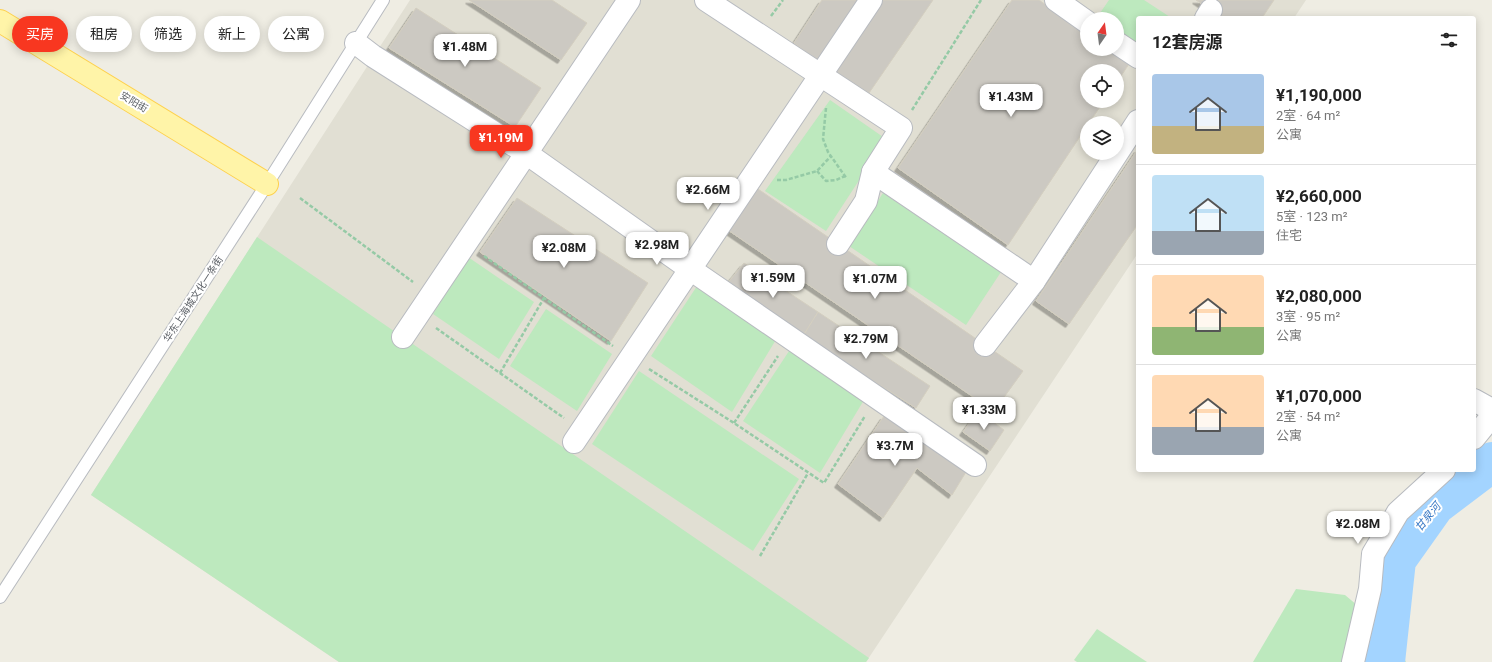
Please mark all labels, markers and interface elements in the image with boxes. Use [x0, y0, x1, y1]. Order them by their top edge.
north arrow [1080, 12, 1124, 56]
map controls [1080, 12, 1124, 160]
chip: 买房 [12, 16, 68, 52]
chip: 租房 [76, 16, 132, 52]
chip: 筛选 [140, 16, 196, 52]
chip: 新上 [204, 16, 260, 52]
chip: 公寓 [268, 16, 324, 52]
icon: filters [1438, 29, 1460, 51]
text: 12套房源 [1152, 32, 1223, 52]
pin: ¥1.48M [432, 34, 498, 68]
text: ¥1.48M [443, 39, 487, 54]
button: locate [1080, 64, 1124, 108]
pin: ¥1.43M [978, 84, 1044, 118]
text: ¥1,190,000 [1276, 85, 1362, 105]
text: ¥1.43M [989, 89, 1033, 104]
street label: 安阳街 [118, 90, 150, 114]
icon: home [1184, 90, 1232, 138]
text: 2室 · 64 m² [1276, 108, 1340, 123]
button: layers [1080, 116, 1124, 160]
pin: ¥1.19M [468, 125, 534, 159]
text: 公寓 [1276, 127, 1302, 142]
text: ¥1.19M [479, 130, 523, 145]
pin: ¥2.66M [675, 177, 741, 211]
text: ¥2.66M [686, 182, 730, 197]
text: ¥2,660,000 [1276, 186, 1362, 206]
icon: home [1184, 191, 1232, 239]
text: 5室 · 123 m² [1276, 209, 1347, 224]
text: 住宅 [1276, 228, 1302, 243]
pin: ¥2.98M [624, 232, 690, 266]
pin: ¥2.08M [531, 235, 597, 269]
text: ¥2.98M [635, 237, 679, 252]
text: ¥2.08M [542, 240, 586, 255]
street label: 华东上海城文化一条街 [161, 254, 225, 344]
pin: ¥1.59M [740, 265, 806, 299]
pin: ¥1.07M [842, 266, 908, 300]
text: ¥1.59M [751, 270, 795, 285]
text: ¥1.07M [853, 271, 897, 286]
text: ¥2,080,000 [1276, 286, 1362, 306]
icon: home [1184, 291, 1232, 339]
text: 3室 · 95 m² [1276, 309, 1340, 324]
pin: ¥2.79M [833, 326, 899, 360]
text: 公寓 [1276, 328, 1302, 343]
text: ¥2.79M [844, 331, 888, 346]
text: ¥1,070,000 [1276, 386, 1362, 406]
icon: home [1184, 391, 1232, 439]
pin: ¥1.33M [951, 397, 1017, 431]
text: ¥1.33M [962, 402, 1006, 417]
text: 2室 · 54 m² [1276, 409, 1340, 424]
text: 公寓 [1276, 428, 1302, 443]
pin: ¥3.7M [867, 433, 923, 467]
text: ¥3.7M [876, 438, 914, 453]
water label: 甘泉河 [1413, 499, 1445, 534]
pin: ¥2.08M [1325, 511, 1391, 545]
text: ¥2.08M [1336, 516, 1380, 531]

